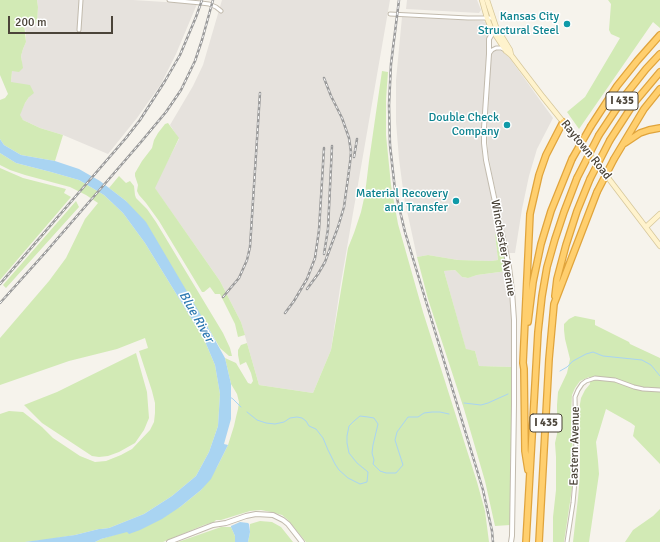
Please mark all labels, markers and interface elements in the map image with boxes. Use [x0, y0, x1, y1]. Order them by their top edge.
scale bar [10, 8, 115, 34]
place label: Kansas City Structural Steel [478, 10, 559, 38]
text: 200 m [15, 15, 47, 30]
marker: Kansas City Structural Steel [562, 19, 572, 29]
road number: I 435 [606, 92, 638, 110]
place label: Double Check Company [429, 111, 499, 139]
street label: Raytown Road [558, 117, 614, 183]
marker: Double Check Company [502, 120, 512, 130]
place label: Material Recovery and Transfer [356, 187, 448, 215]
marker: Material Recovery and Transfer [451, 196, 461, 206]
street label: Winchester Avenue [487, 198, 519, 298]
water label: Blue River [175, 289, 217, 345]
street label: Eastern Avenue [567, 406, 583, 486]
road number: I 435 [530, 414, 562, 432]

